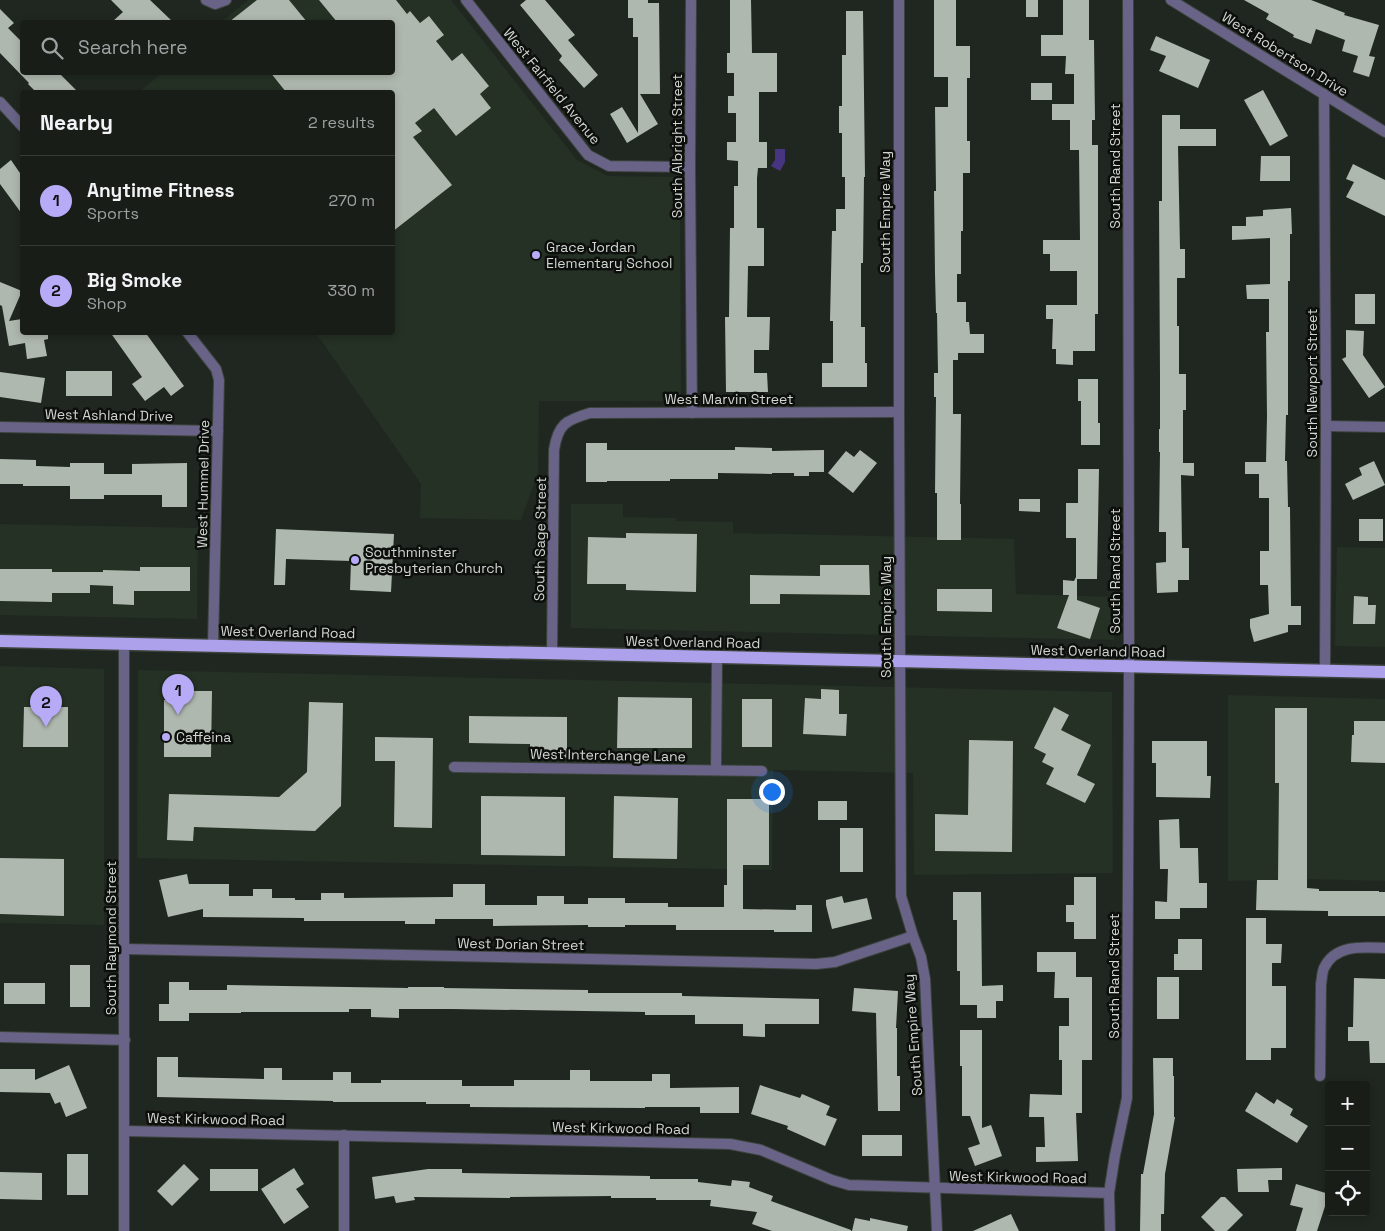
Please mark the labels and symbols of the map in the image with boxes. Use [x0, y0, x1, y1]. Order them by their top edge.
street label: West Robertson Drive [1218, 8, 1352, 100]
street label: West Fairfield Avenue [499, 24, 605, 148]
street label: South Albright Street [668, 74, 686, 218]
street label: South Rand Street [1106, 103, 1124, 229]
street label: South Empire Way [876, 151, 894, 273]
place label: Grace Jordan Elementary School [546, 238, 672, 272]
marker: Grace Jordan Elementary School [530, 249, 542, 261]
street label: South Newport Street [1303, 309, 1321, 457]
street label: West Marvin Street [665, 390, 793, 408]
street label: West Ashland Drive [45, 405, 173, 425]
street label: West Hummel Drive [193, 420, 213, 548]
street label: South Sage Street [530, 477, 550, 601]
street label: South Rand Street [1106, 508, 1124, 634]
place label: Southminster Presbyterian Church [365, 543, 503, 577]
marker: Southminster Presbyterian Church [349, 554, 361, 566]
street label: South Empire Way [877, 556, 895, 678]
street label: West Overland Road [220, 622, 356, 642]
street label: West Overland Road [625, 632, 761, 652]
street label: West Overland Road [1030, 641, 1166, 661]
pin: 1 [162, 674, 194, 715]
pin: 2 [30, 686, 62, 727]
place label: Caffeina [176, 728, 231, 746]
marker: Caffeina [160, 731, 172, 743]
street label: West Interchange Lane [530, 745, 686, 765]
your location [759, 779, 785, 805]
street label: South Raymond Street [102, 861, 120, 1015]
street label: South Rand Street [1105, 913, 1123, 1039]
street label: West Dorian Street [457, 934, 585, 954]
street label: South Empire Way [900, 973, 926, 1097]
street label: West Kirkwood Road [147, 1109, 285, 1129]
street label: West Kirkwood Road [552, 1118, 690, 1138]
street label: West Kirkwood Road [949, 1167, 1087, 1187]

